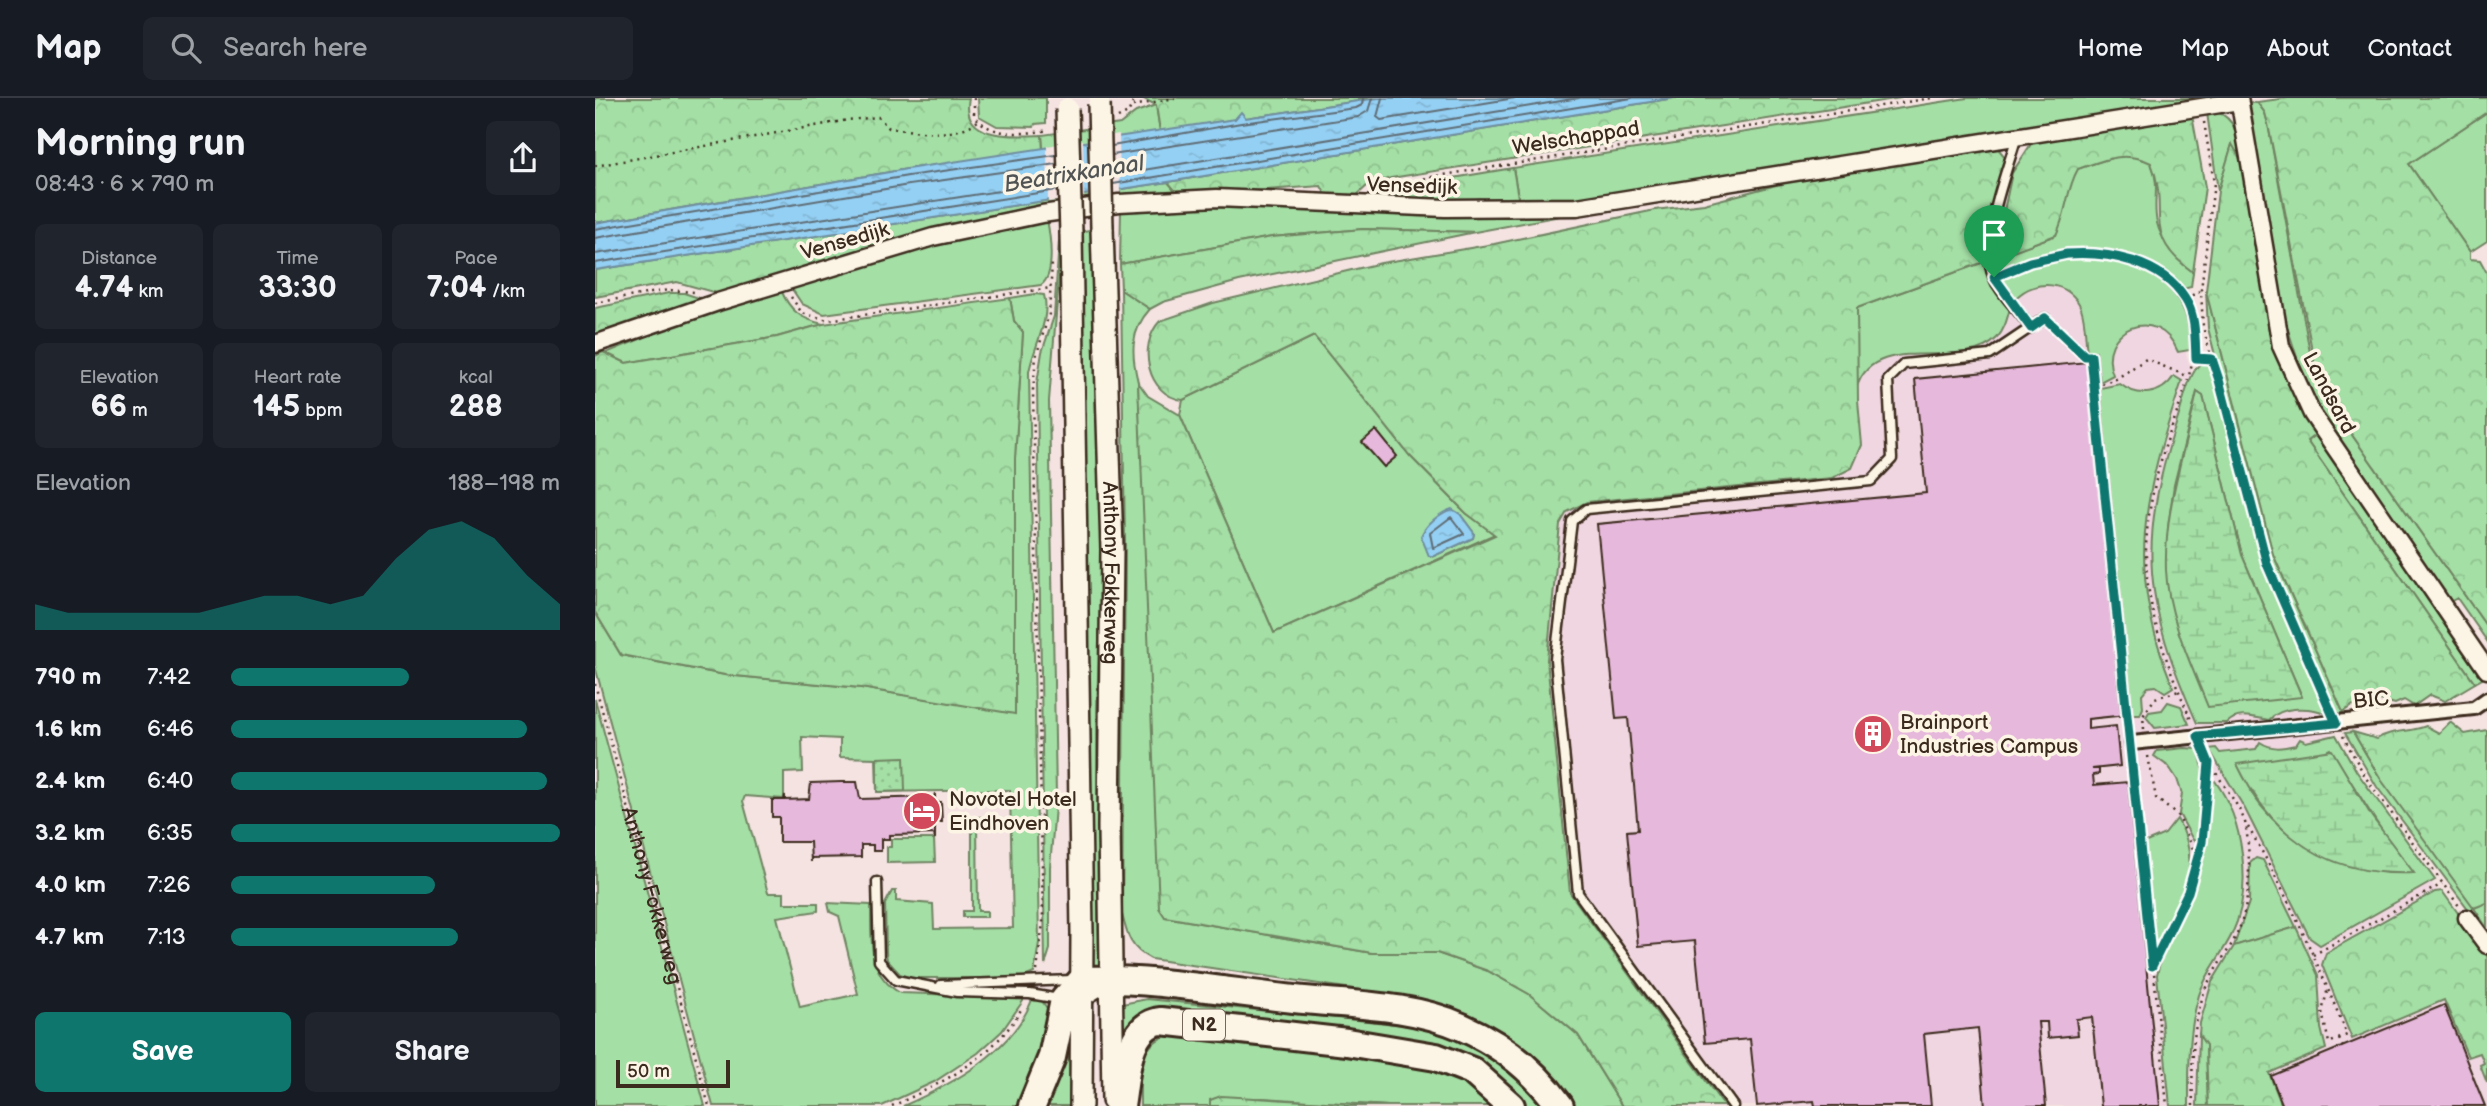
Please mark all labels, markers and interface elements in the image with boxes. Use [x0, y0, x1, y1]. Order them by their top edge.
search box [143, 17, 633, 80]
text: Map [35, 28, 101, 68]
icon: search [167, 29, 205, 67]
text: Search here [223, 33, 367, 64]
text: Home [2078, 34, 2143, 63]
text: Map [2181, 34, 2229, 63]
text: About [2267, 34, 2329, 63]
text: Contact [2367, 34, 2452, 63]
street label: Welschappad [1511, 116, 1641, 160]
text: Morning run [35, 121, 246, 166]
button: share [486, 121, 560, 195]
water label: Beatrixkanaal [1002, 149, 1147, 199]
text: 08:43 · 6 × 790 m [35, 170, 214, 198]
street label: Vensedijk [1366, 172, 1458, 200]
pin [1964, 205, 2024, 277]
street label: Vensedijk [798, 216, 893, 266]
icon: arrive [1975, 216, 2013, 254]
text: Distance [81, 247, 157, 270]
text: Time [276, 247, 319, 270]
text: Pace [454, 247, 497, 270]
text: 4.74 [75, 270, 133, 306]
text: 33:30 [258, 270, 337, 306]
text: 7:04 [426, 270, 487, 306]
text: km [133, 280, 163, 303]
text: /km [487, 280, 525, 303]
street label: Landsard [2297, 348, 2361, 438]
text: Elevation [80, 366, 159, 389]
text: Heart rate [254, 366, 341, 389]
text: kcal [459, 366, 493, 389]
text: 66 [91, 389, 127, 425]
text: 145 [252, 389, 300, 425]
text: 288 [449, 389, 503, 425]
text: m [127, 399, 148, 422]
text: bpm [300, 399, 343, 422]
text: Elevation [35, 469, 131, 497]
text: 188–198 m [448, 469, 560, 497]
street label: Anthony Fokkerweg [1097, 481, 1125, 664]
text: 790 m [35, 663, 101, 691]
text: 7:42 [147, 663, 191, 691]
street label: BIC [2352, 686, 2390, 714]
place label: Brainport Industries Campus [1900, 710, 2078, 759]
building icon: Brainport Industries Campus [1852, 713, 1894, 755]
text: 1.6 km [35, 715, 102, 743]
text: 6:46 [147, 715, 194, 743]
text: 2.4 km [35, 767, 105, 795]
text: 6:40 [147, 767, 193, 795]
place label: Novotel Hotel Eindhoven [949, 787, 1077, 836]
hotel icon: Novotel Hotel Eindhoven [901, 790, 943, 832]
street label: Anthony Fokkerweg [616, 804, 688, 987]
text: 3.2 km [35, 819, 105, 847]
text: 6:35 [147, 819, 193, 847]
text: 4.0 km [35, 871, 106, 899]
text: 7:26 [147, 871, 191, 899]
text: 4.7 km [35, 923, 104, 951]
text: 7:13 [147, 923, 186, 951]
road number: N2 [1183, 1009, 1225, 1040]
button: Save [35, 1012, 291, 1092]
button: Share [305, 1012, 560, 1092]
scale bar [616, 1057, 730, 1089]
text: 50 m [627, 1060, 670, 1083]

